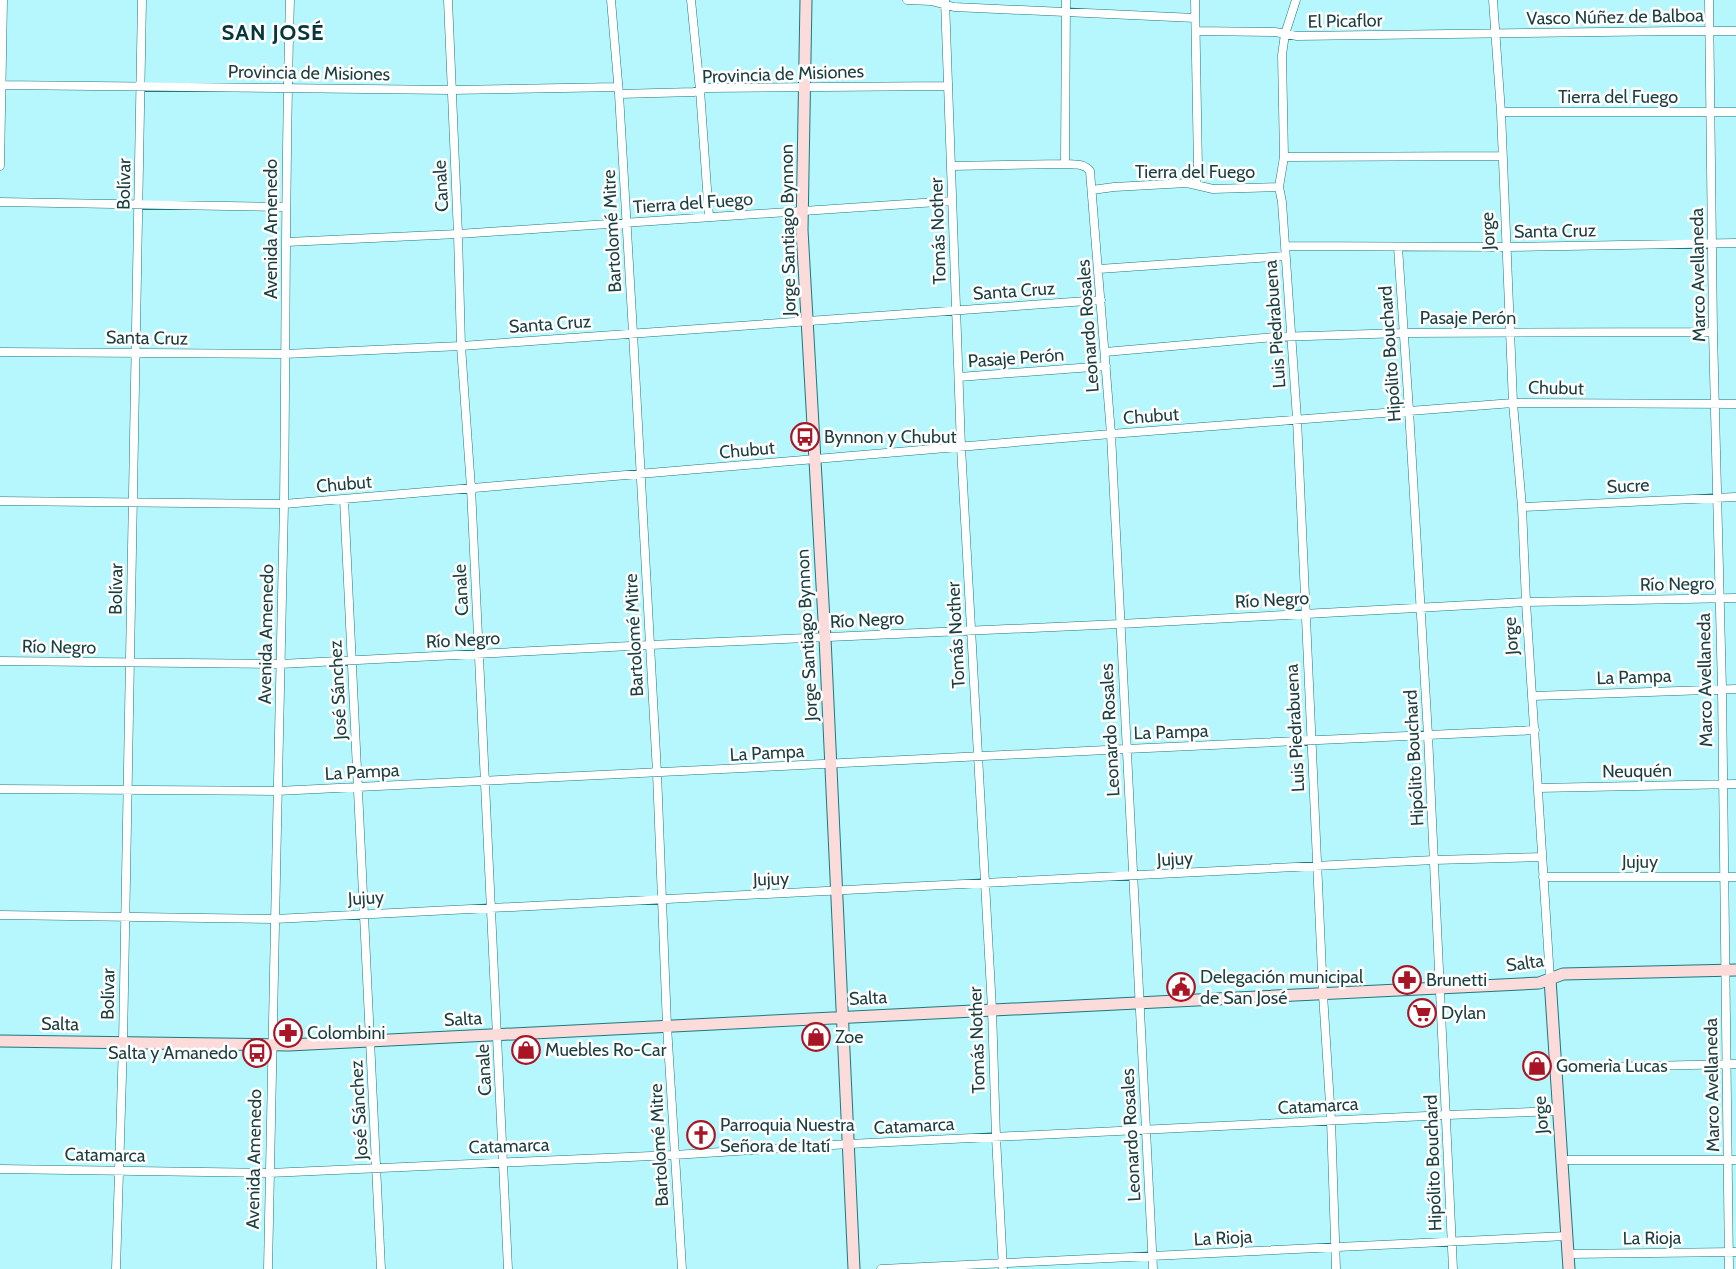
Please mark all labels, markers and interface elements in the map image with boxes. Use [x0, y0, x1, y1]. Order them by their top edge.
street label: Vasco Núñez de Balboa [1526, 4, 1704, 30]
street label: El Picaflor [1307, 9, 1383, 33]
district label: SAN JOSÉ [221, 19, 325, 46]
street label: Provincia de Misiones [702, 60, 864, 88]
street label: Provincia de Misiones [228, 61, 390, 85]
street label: Tierra del Fuego [1558, 86, 1678, 108]
street label: Jorge Santiago Bynnon [775, 144, 801, 317]
street label: Bolívar [113, 158, 135, 210]
street label: Avenida Amenedo [260, 159, 282, 299]
street label: Canale [429, 160, 453, 212]
street label: Tierra del Fuego [1135, 161, 1255, 183]
street label: Bartolomé Mitre [598, 169, 626, 293]
street label: Tomás Nother [925, 177, 951, 285]
street label: Tierra del Fuego [632, 188, 754, 218]
street label: Marco Avellaneda [1686, 207, 1710, 342]
street label: Jorge [1476, 211, 1500, 252]
street label: Santa Cruz [1514, 219, 1597, 243]
street label: Leonardo Rosales [1072, 259, 1104, 393]
street label: Luis Piedrabuena [1260, 259, 1290, 389]
street label: Santa Cruz [972, 277, 1056, 305]
street label: Hipólito Bouchard [1374, 285, 1406, 423]
street label: Pasaje Perón [1420, 307, 1516, 329]
street label: Santa Cruz [508, 310, 592, 338]
street label: Santa Cruz [106, 326, 189, 350]
street label: Pasaje Perón [967, 344, 1065, 372]
street label: Chubut [1528, 377, 1584, 399]
street label: Chubut [1122, 403, 1180, 429]
bus stop icon: Bynnon y Chubut [790, 422, 820, 452]
place label: Bynnon y Chubut [824, 426, 957, 448]
street label: Chubut [718, 437, 776, 463]
street label: Chubut [315, 471, 373, 497]
street label: Sucre [1606, 474, 1650, 498]
street label: Jorge Santiago Bynnon [792, 548, 823, 723]
street label: Bolívar [105, 563, 127, 615]
street label: Avenida Amenedo [254, 564, 278, 704]
street label: Canale [449, 564, 473, 616]
street label: Río Negro [1640, 572, 1715, 596]
street label: Bartolomé Mitre [620, 573, 648, 697]
street label: Tomás Nother [942, 581, 970, 689]
street label: Río Negro [1234, 587, 1310, 613]
street label: Río Negro [829, 607, 905, 633]
street label: Marco Avellaneda [1693, 612, 1717, 747]
street label: Jorge [1499, 616, 1523, 657]
street label: Río Negro [425, 627, 501, 653]
street label: Río Negro [22, 635, 97, 659]
street label: José Sánchez [324, 639, 352, 741]
street label: Leonardo Rosales [1096, 663, 1124, 797]
street label: Luis Piedrabuena [1281, 663, 1309, 793]
street label: La Pampa [1596, 665, 1672, 689]
street label: Hipólito Bouchard [1399, 689, 1429, 827]
street label: La Pampa [1133, 720, 1209, 744]
street label: La Pampa [729, 740, 805, 766]
street label: La Pampa [324, 759, 400, 785]
street label: Neuquén [1602, 759, 1672, 783]
street label: Jujuy [1155, 847, 1194, 871]
street label: Jujuy [1621, 851, 1658, 873]
street label: Jujuy [752, 867, 789, 891]
street label: Jujuy [346, 886, 385, 910]
street label: Salta [1505, 949, 1546, 977]
pharmacy icon: Brunetti [1392, 965, 1422, 995]
place label: Delegación municipal de San José [1200, 966, 1364, 1009]
street label: Bolívar [97, 968, 119, 1020]
place label: Brunetti [1426, 969, 1487, 991]
public building icon: Delegación municipal de San José [1166, 972, 1196, 1002]
street label: Salta [848, 986, 888, 1010]
street label: Tomás Nother [964, 986, 990, 1094]
supermarket icon: Dylan [1407, 998, 1437, 1028]
place label: Dylan [1441, 1002, 1486, 1024]
street label: Salta [443, 1007, 483, 1031]
street label: Salta [41, 1013, 80, 1035]
street label: Marco Avellaneda [1700, 1017, 1724, 1152]
pharmacy icon: Colombini [273, 1018, 303, 1048]
place label: Colombini [307, 1022, 385, 1044]
shop icon: Zoe [801, 1022, 831, 1052]
place label: Zoe [835, 1026, 863, 1048]
shop icon: Muebles Ro-Car [511, 1035, 541, 1065]
bus stop icon: Salta y Amanedo [242, 1038, 272, 1068]
place label: Muebles Ro-Car [545, 1039, 667, 1061]
place label: Salta y Amanedo [108, 1042, 238, 1064]
street label: Canale [472, 1044, 496, 1096]
shop icon: Gomerìa Lucas [1522, 1051, 1552, 1081]
place label: Gomerìa Lucas [1556, 1055, 1668, 1077]
street label: José Sánchez [345, 1059, 373, 1161]
street label: Leonardo Rosales [1117, 1068, 1145, 1202]
street label: Bartolomé Mitre [645, 1083, 673, 1207]
street label: Avenida Amenedo [242, 1089, 266, 1229]
street label: Catamarca [1277, 1093, 1359, 1119]
street label: Hipólito Bouchard [1420, 1094, 1446, 1232]
street label: Jorge [1529, 1095, 1553, 1136]
street label: Catamarca [873, 1113, 955, 1139]
place label: Parroquia Nuestra Señora de Itatí [720, 1114, 855, 1157]
church icon: Parroquia Nuestra Señora de Itatí [686, 1120, 716, 1150]
street label: Catamarca [468, 1134, 550, 1158]
street label: Catamarca [64, 1143, 146, 1167]
street label: La Rioja [1193, 1225, 1253, 1251]
street label: La Rioja [1623, 1226, 1682, 1250]

